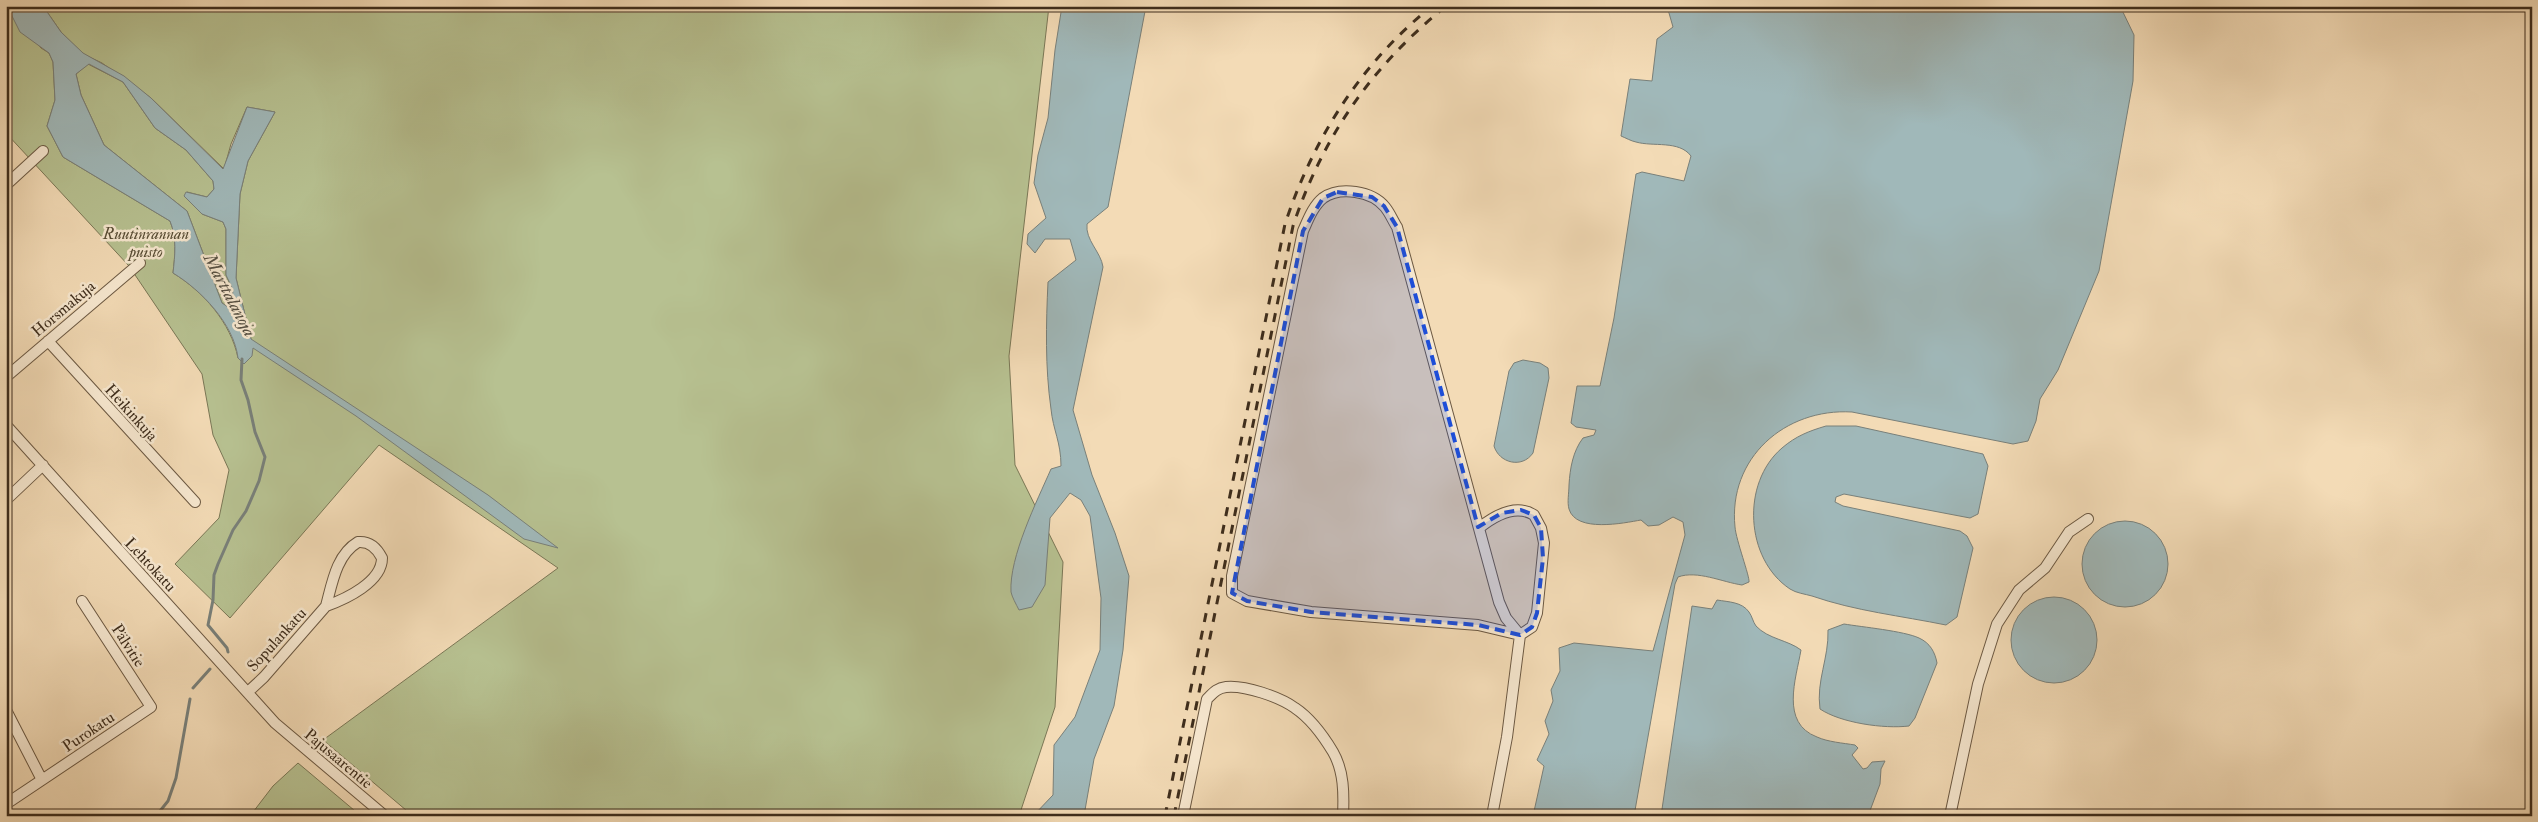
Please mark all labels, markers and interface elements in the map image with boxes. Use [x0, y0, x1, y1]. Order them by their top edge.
park label: Ruutinrannan puisto [102, 224, 189, 262]
water label: Marttalanoja [197, 249, 261, 341]
street label: Horsmakuja [28, 276, 100, 341]
street label: Heikinkuja [100, 380, 162, 446]
street label: Lehtokatu [120, 533, 180, 596]
street label: Sopulankatu [243, 603, 311, 677]
street label: Pälvitie [107, 620, 150, 671]
street label: Purokatu [59, 707, 119, 757]
street label: Pajusaarentie [300, 724, 377, 793]

